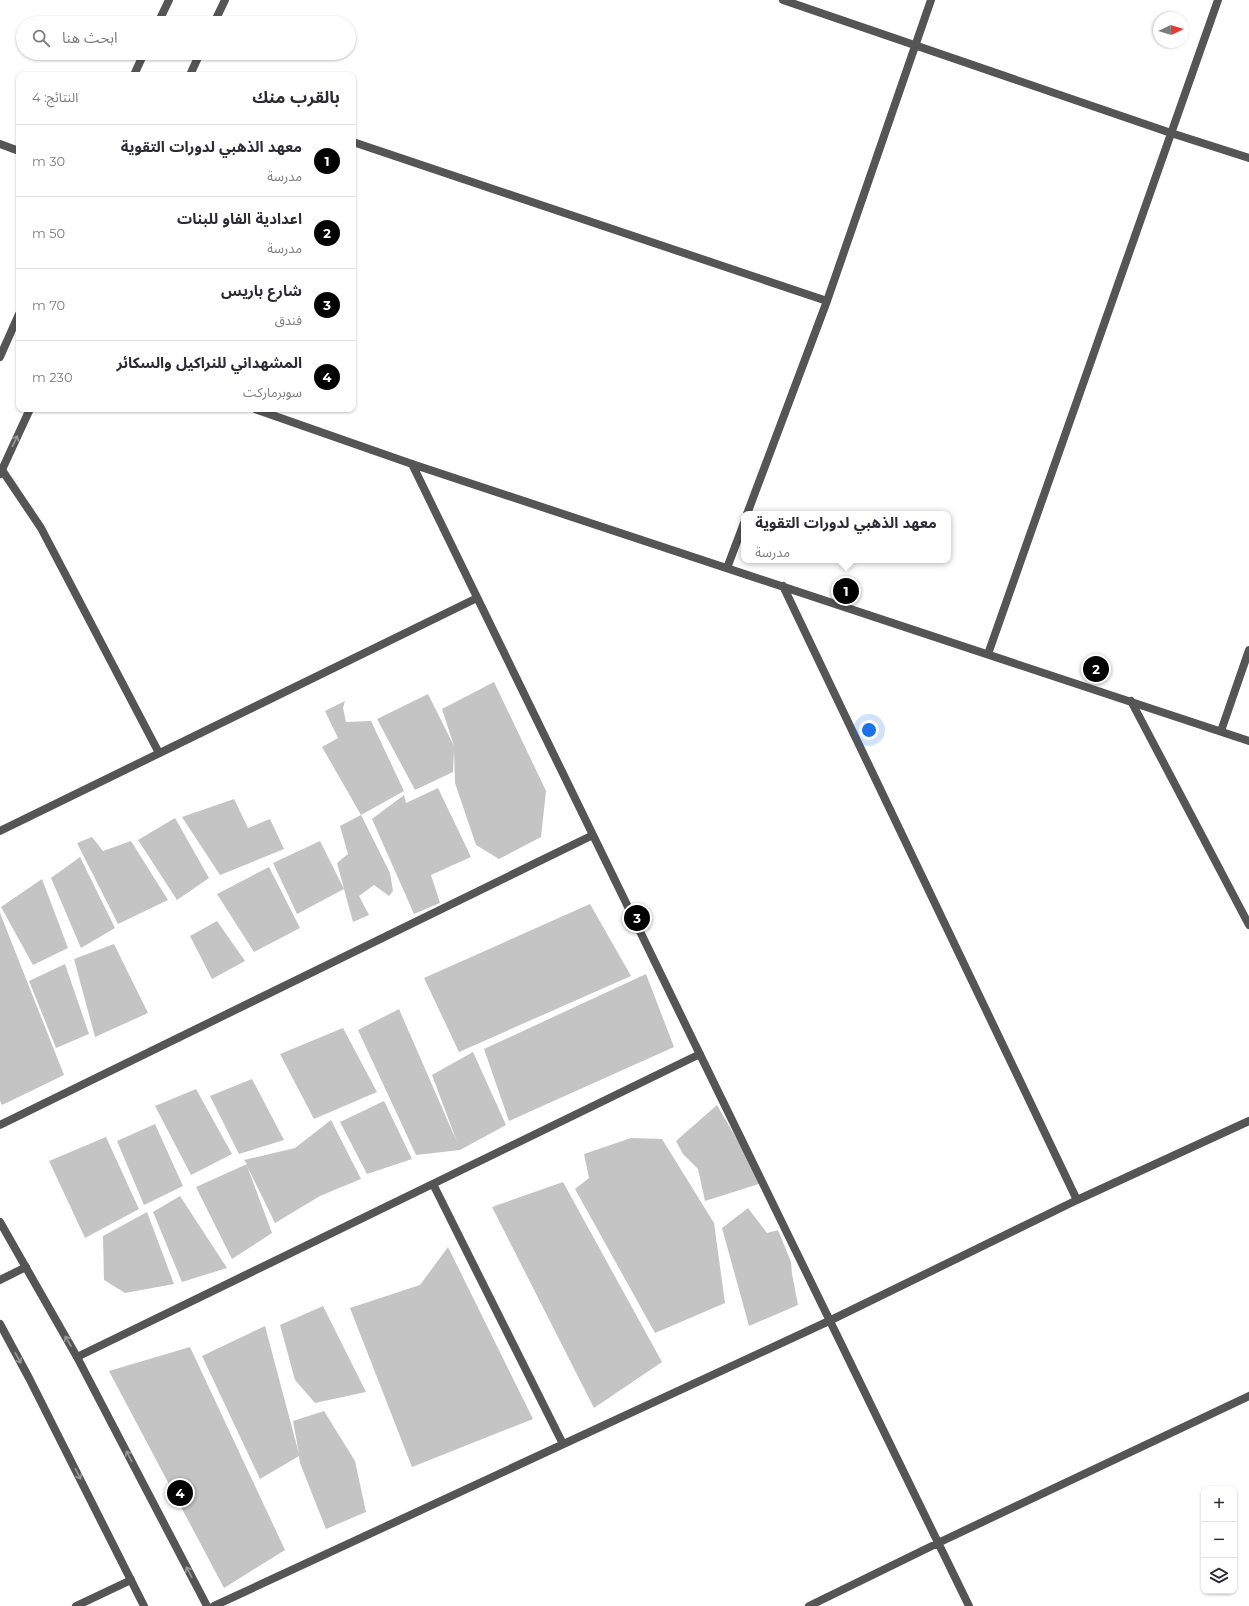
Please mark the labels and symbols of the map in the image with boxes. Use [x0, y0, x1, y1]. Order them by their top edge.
north arrow [1153, 12, 1189, 48]
one-way arrow [12, 436, 19, 448]
pin: 1 [833, 576, 859, 606]
pin: 2 [1083, 654, 1109, 684]
your location [859, 720, 879, 740]
pin: 3 [624, 903, 650, 933]
one-way arrow [64, 1335, 72, 1347]
one-way arrow [15, 1352, 23, 1364]
one-way arrow [125, 1451, 132, 1463]
one-way arrow [74, 1468, 82, 1480]
pin: 4 [167, 1478, 193, 1508]
one-way arrow [184, 1566, 192, 1578]

